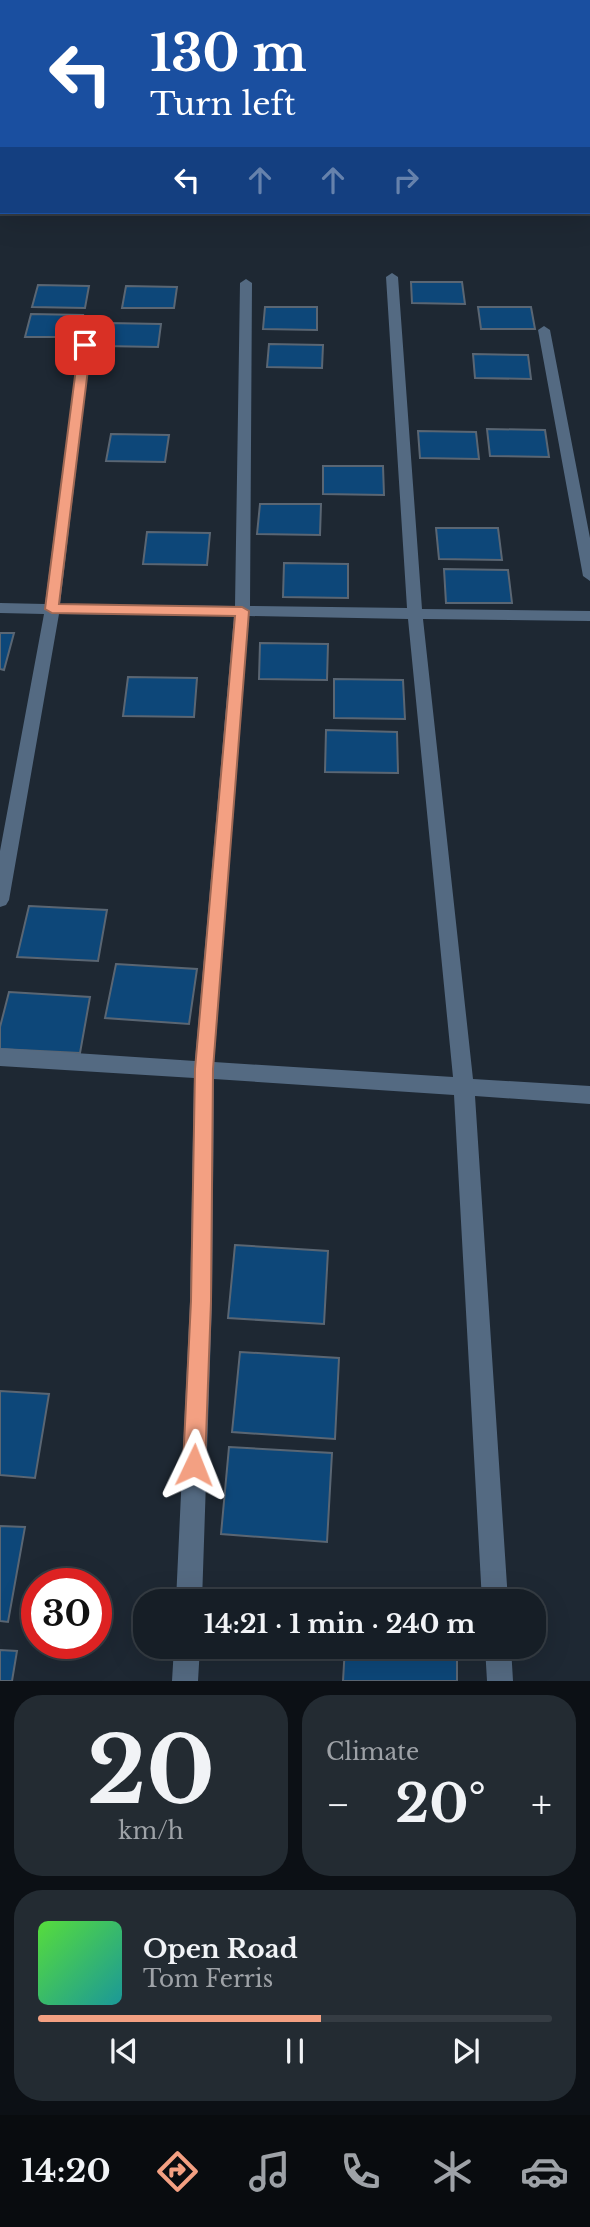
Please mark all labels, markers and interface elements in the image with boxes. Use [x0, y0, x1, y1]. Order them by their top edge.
text: 130 m [150, 23, 307, 84]
icon: left [35, 28, 126, 119]
text: Turn left [150, 84, 296, 124]
icon: left [168, 161, 206, 199]
icon: ahead [241, 161, 279, 199]
icon: ahead [314, 161, 352, 199]
icon: right [387, 161, 425, 199]
pin [55, 315, 115, 375]
icon: arrive [66, 326, 104, 364]
position arrow [157, 1428, 231, 1502]
speed limit sign: 30 [21, 1568, 112, 1659]
text: 14:21 · 1 min · 240 m [204, 1608, 475, 1640]
text: 20 [87, 1715, 215, 1828]
text: Climate [326, 1738, 419, 1766]
text: 20° [395, 1772, 486, 1836]
text: − [326, 1781, 350, 1828]
text: + [531, 1781, 552, 1828]
text: km/h [118, 1817, 184, 1845]
text: Open Road [143, 1933, 298, 1965]
text: Tom Ferris [143, 1965, 273, 1993]
icon: previous [105, 2032, 143, 2070]
icon: pause [276, 2032, 314, 2070]
icon: next [447, 2032, 485, 2070]
icon: directions [153, 2147, 202, 2196]
icon: music [245, 2147, 294, 2196]
icon: phone [336, 2147, 385, 2196]
icon: climate [428, 2147, 477, 2196]
icon: car [520, 2147, 569, 2196]
text: 14:20 [21, 2151, 111, 2191]

